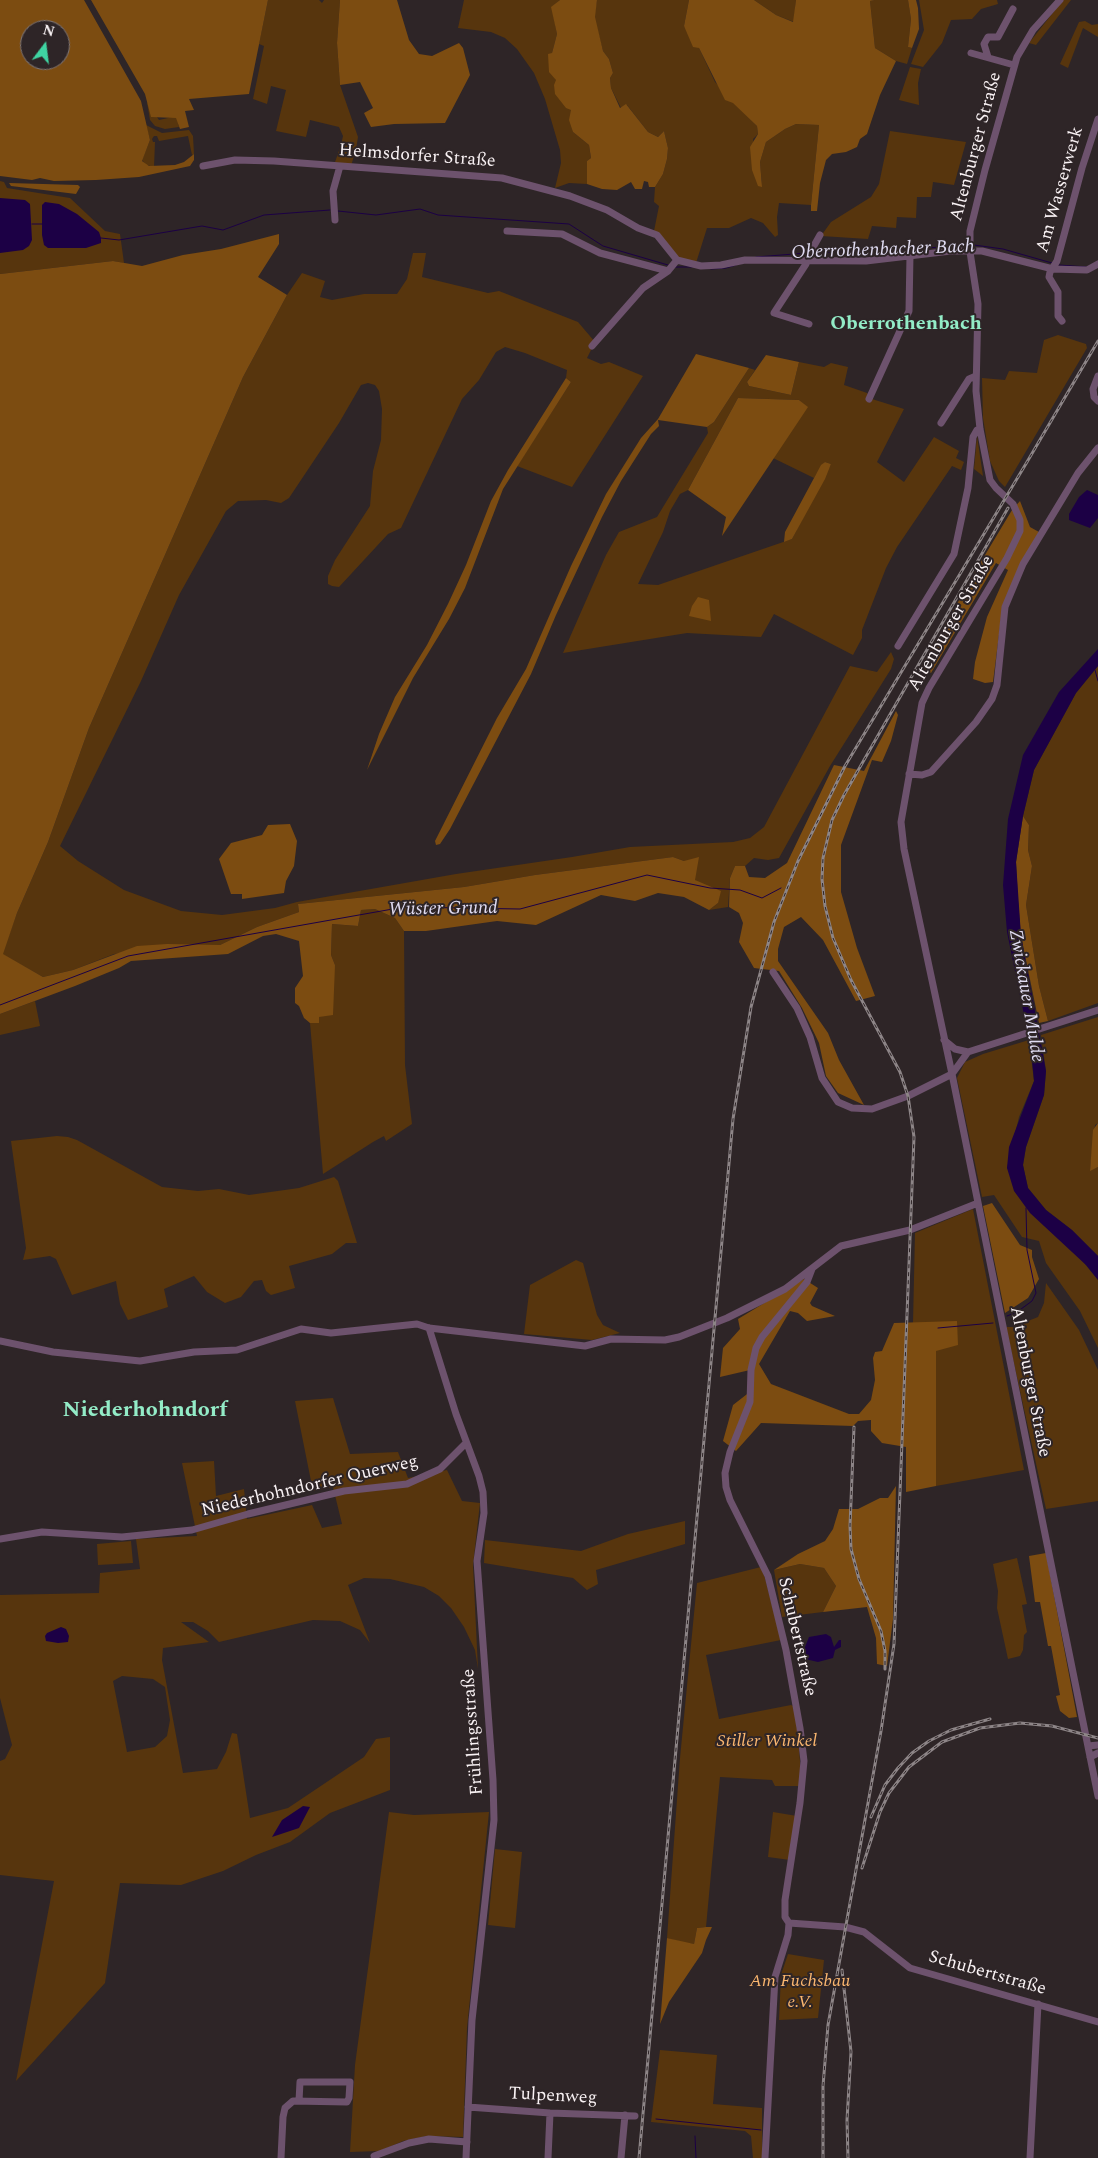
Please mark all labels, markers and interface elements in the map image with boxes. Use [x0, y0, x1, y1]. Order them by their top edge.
text: N [41, 19, 57, 43]
north arrow [20, 20, 70, 70]
street label: Altenburger Straße [947, 70, 1007, 224]
street label: Am Wasserwerk [1033, 124, 1089, 256]
street label: Helmsdorfer Straße [338, 141, 496, 173]
water label: Oberrothenbacher Bach [791, 236, 975, 266]
district label: Oberrothenbach [830, 313, 982, 337]
street label: Altenburger Straße [904, 552, 1000, 696]
water label: Wüster Grund [388, 898, 498, 922]
water label: Zwickauer Mulde [1002, 928, 1048, 1064]
street label: Altenburger Straße [1004, 1305, 1054, 1459]
district label: Niederhohndorf [63, 1399, 227, 1425]
street label: Niederhohndorfer Querweg [199, 1452, 421, 1522]
street label: Schubertstraße [772, 1575, 820, 1699]
street label: Frühlingsstraße [459, 1668, 489, 1796]
park label: Stiller Winkel [717, 1731, 817, 1753]
street label: Schubertstraße [926, 1947, 1048, 2001]
park label: Am Fuchsbau e.V. [750, 1971, 850, 2014]
street label: Tulpenweg [508, 2084, 598, 2110]

